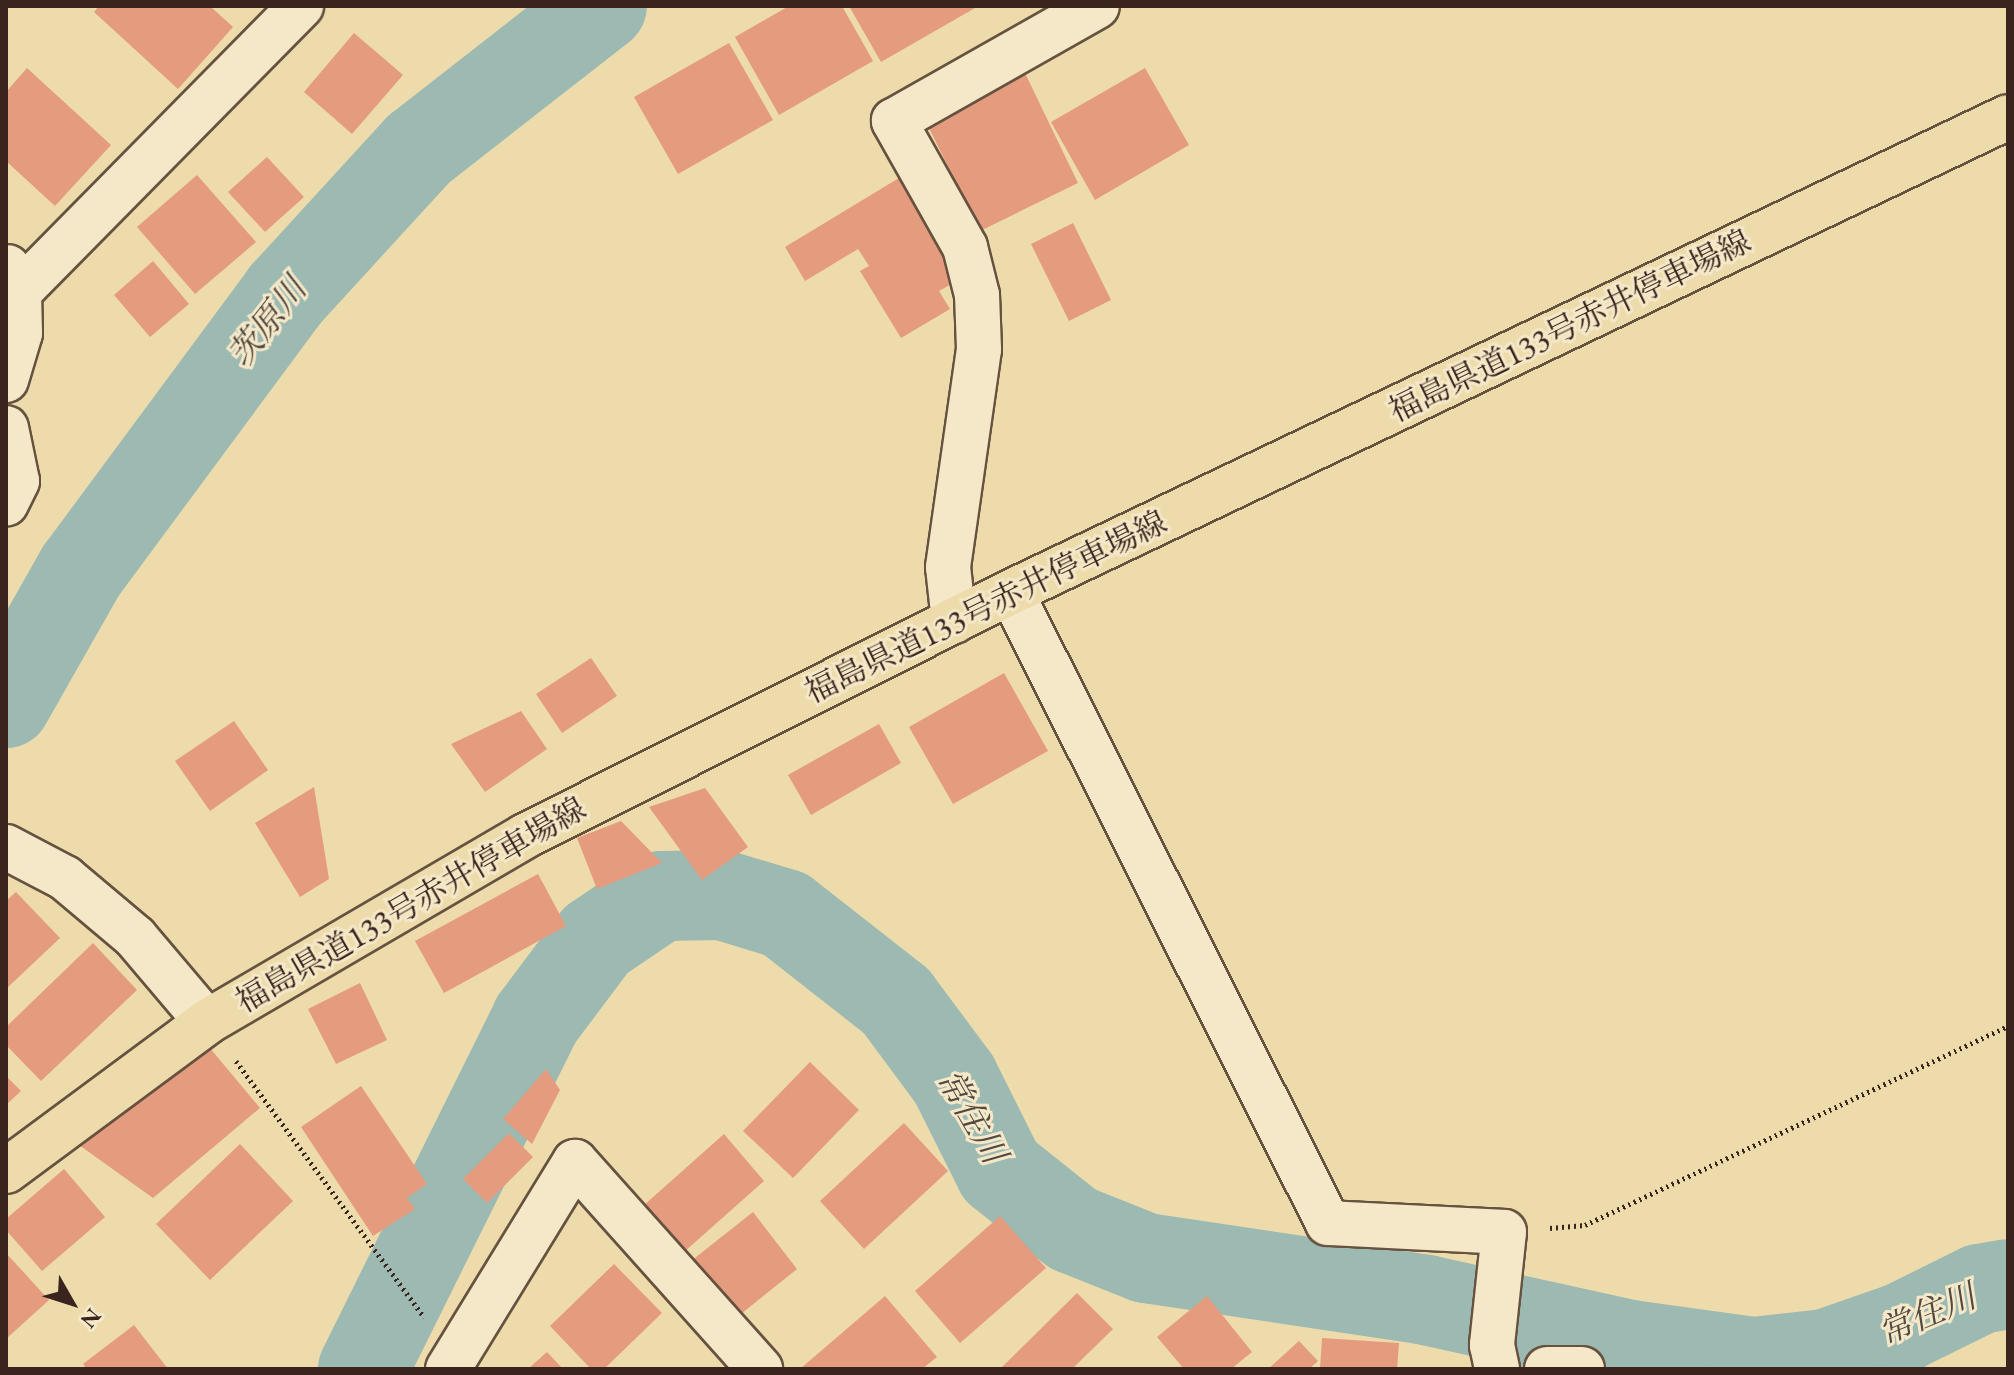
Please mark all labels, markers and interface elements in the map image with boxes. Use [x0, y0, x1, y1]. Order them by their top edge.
street label: 福島県道133号赤井停車場線 [1383, 221, 1757, 431]
water label: 茨原川 [220, 269, 314, 375]
street label: 福島県道133号赤井停車場線 [799, 502, 1173, 712]
street label: 福島県道133号赤井停車場線 [229, 789, 593, 1021]
water label: 常住川 [929, 1062, 1015, 1170]
north arrow [32, 1263, 112, 1343]
water label: 常住川 [1872, 1275, 1982, 1353]
text: N [74, 1302, 108, 1334]

